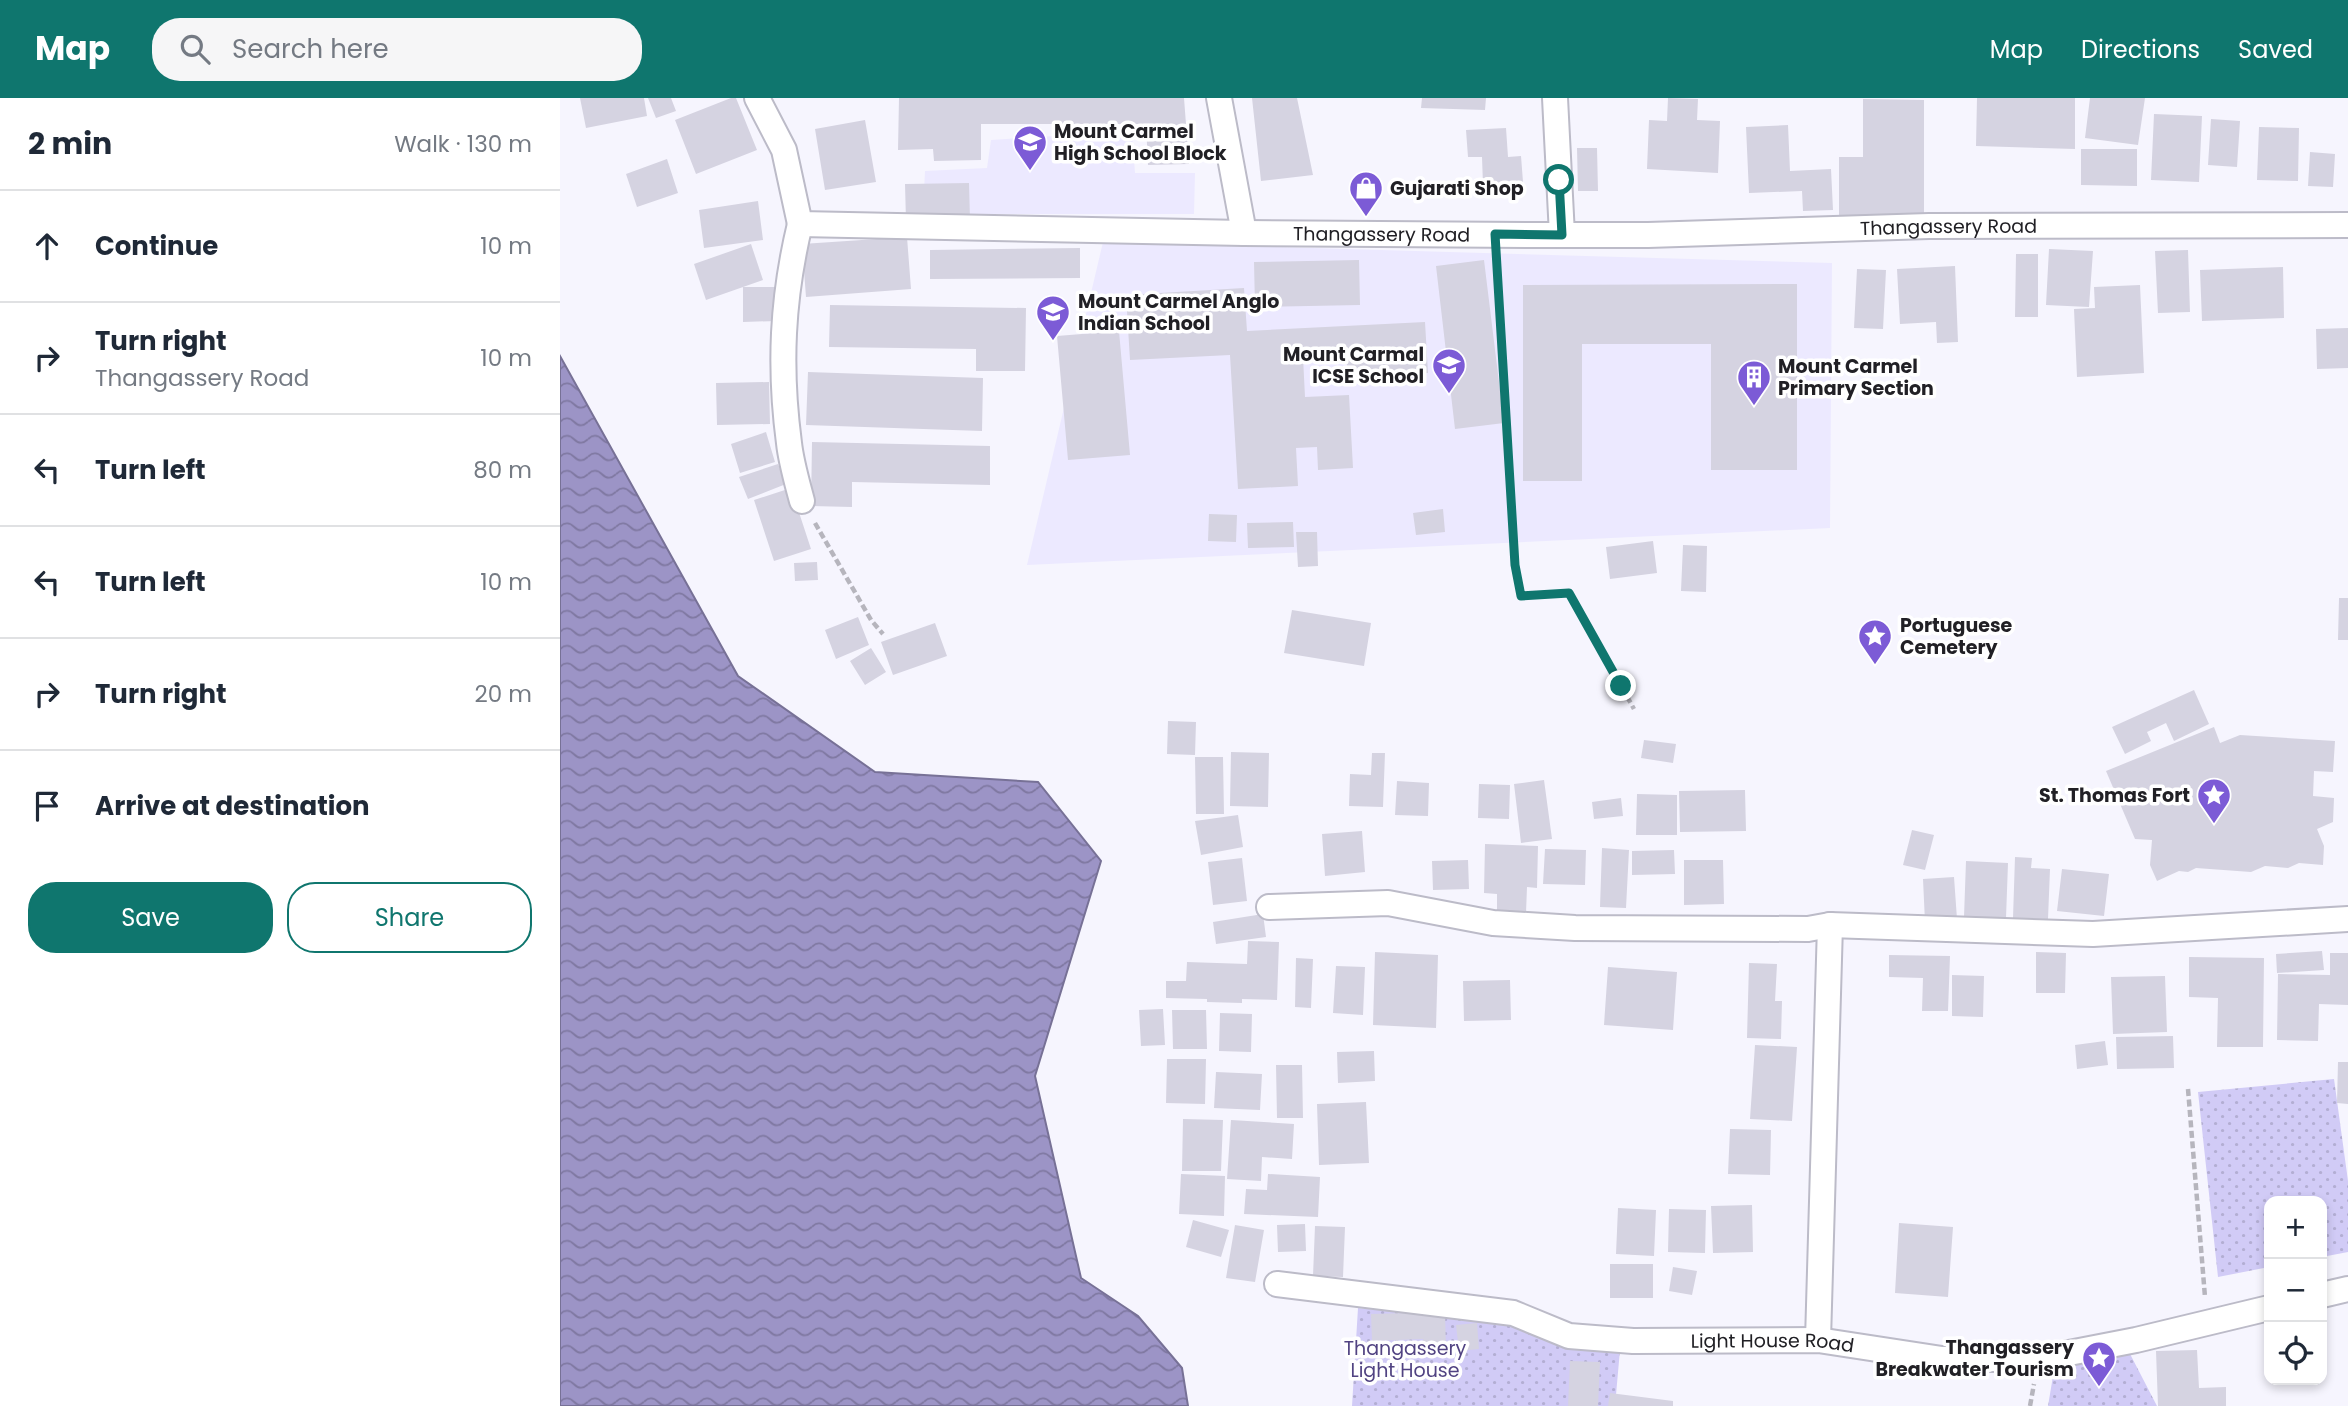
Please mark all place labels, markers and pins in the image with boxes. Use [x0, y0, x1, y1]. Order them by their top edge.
place label: Mount Carmel High School Block [1054, 118, 1227, 167]
school or university icon: Mount Carmel High School Block [1011, 123, 1049, 172]
shop icon: Gujarati Shop [1347, 169, 1385, 218]
place label: Gujarati Shop [1390, 175, 1524, 202]
place label: Mount Carmel Anglo Indian School [1078, 288, 1279, 337]
school or university icon: Mount Carmel Anglo Indian School [1034, 293, 1072, 342]
place label: Mount Carmal ICSE School [1283, 341, 1424, 390]
school or university icon: Mount Carmal ICSE School [1430, 346, 1468, 395]
place label: Mount Carmel Primary Section [1778, 353, 1934, 402]
building icon: Mount Carmel Primary Section [1735, 358, 1773, 407]
place label: Portuguese Cemetery [1900, 612, 2013, 661]
place icon: Portuguese Cemetery [1856, 617, 1894, 666]
place icon: St. Thomas Fort [2195, 776, 2233, 825]
place label: St. Thomas Fort [2039, 782, 2190, 809]
place label: Thangassery Breakwater Tourism [1875, 1334, 2075, 1383]
place icon: Thangassery Breakwater Tourism [2080, 1339, 2118, 1388]

